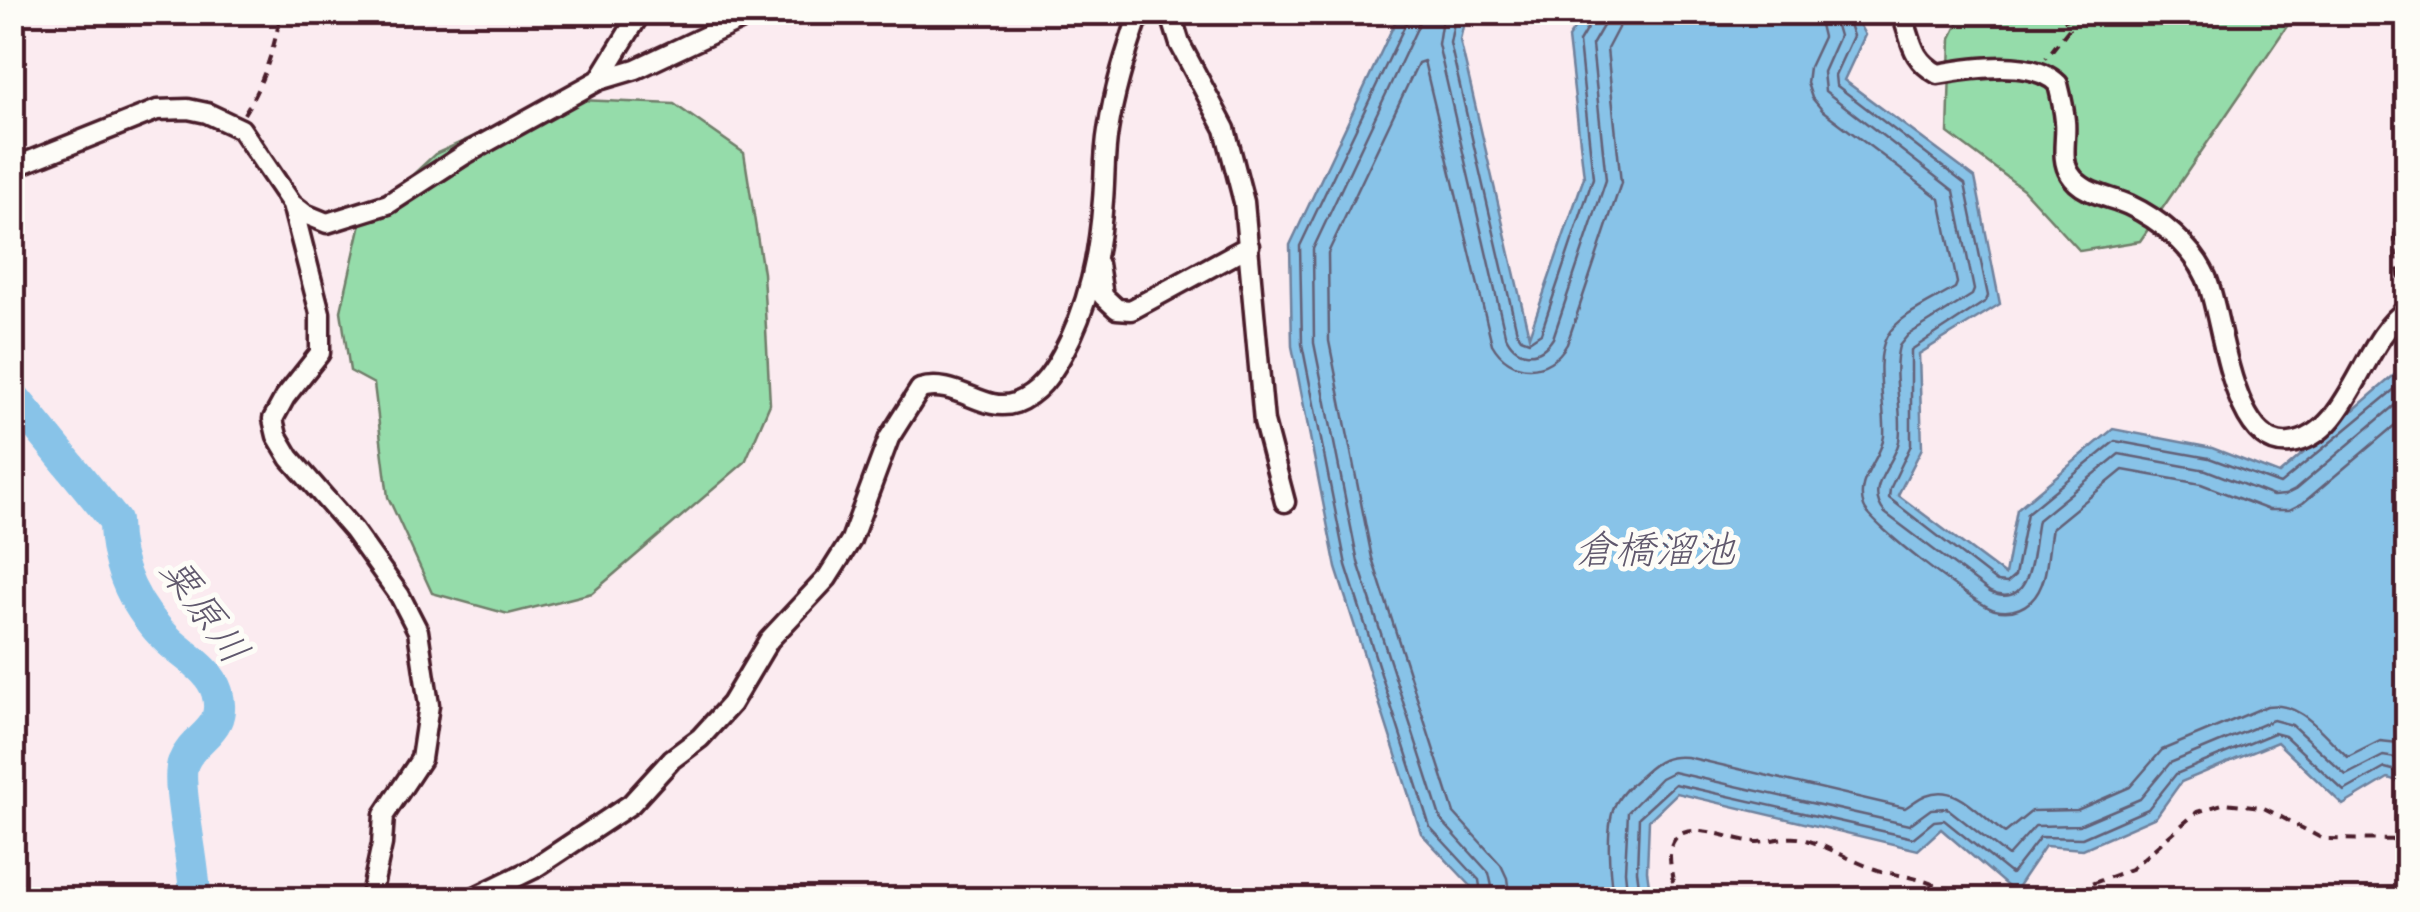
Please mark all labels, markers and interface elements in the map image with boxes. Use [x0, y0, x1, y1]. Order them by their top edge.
water label: 倉橋溜池 [1575, 514, 1736, 585]
water label: 粟原川 [141, 541, 269, 680]

